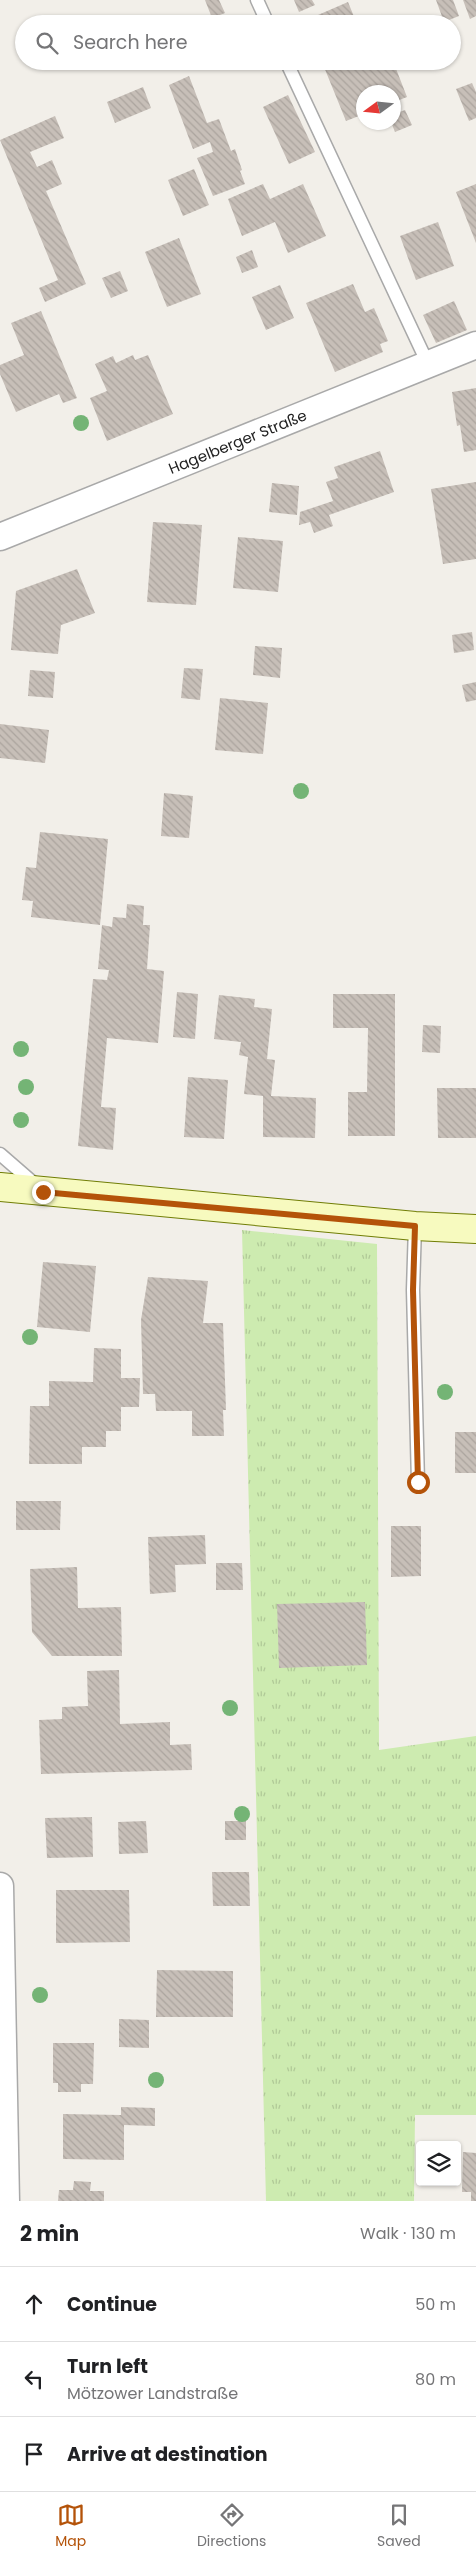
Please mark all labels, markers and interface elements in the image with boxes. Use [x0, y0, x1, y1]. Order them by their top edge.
search box [15, 15, 461, 70]
icon: search [33, 29, 61, 57]
text: Search here [73, 29, 187, 56]
north arrow [356, 85, 401, 130]
street label: Hagelberger Straße [165, 404, 310, 479]
route end [32, 1181, 55, 1204]
route start [407, 1471, 430, 1494]
map controls [416, 2141, 461, 2186]
button: layers [416, 2141, 461, 2186]
text: 2 min [20, 2219, 79, 2248]
text: Walk · 130 m [360, 2222, 456, 2245]
icon: ahead [20, 2290, 48, 2318]
text: Continue [67, 2291, 157, 2318]
text: 50 m [415, 2293, 456, 2316]
text: Turn left [67, 2353, 148, 2380]
icon: left [20, 2365, 48, 2393]
text: 80 m [415, 2368, 456, 2391]
text: Mötzower Landstraße [67, 2382, 238, 2405]
icon: arrive [20, 2440, 48, 2468]
text: Arrive at destination [67, 2441, 268, 2468]
tab: Map [55, 2501, 86, 2552]
tab: Directions [197, 2501, 266, 2552]
tab: Saved [377, 2501, 421, 2552]

